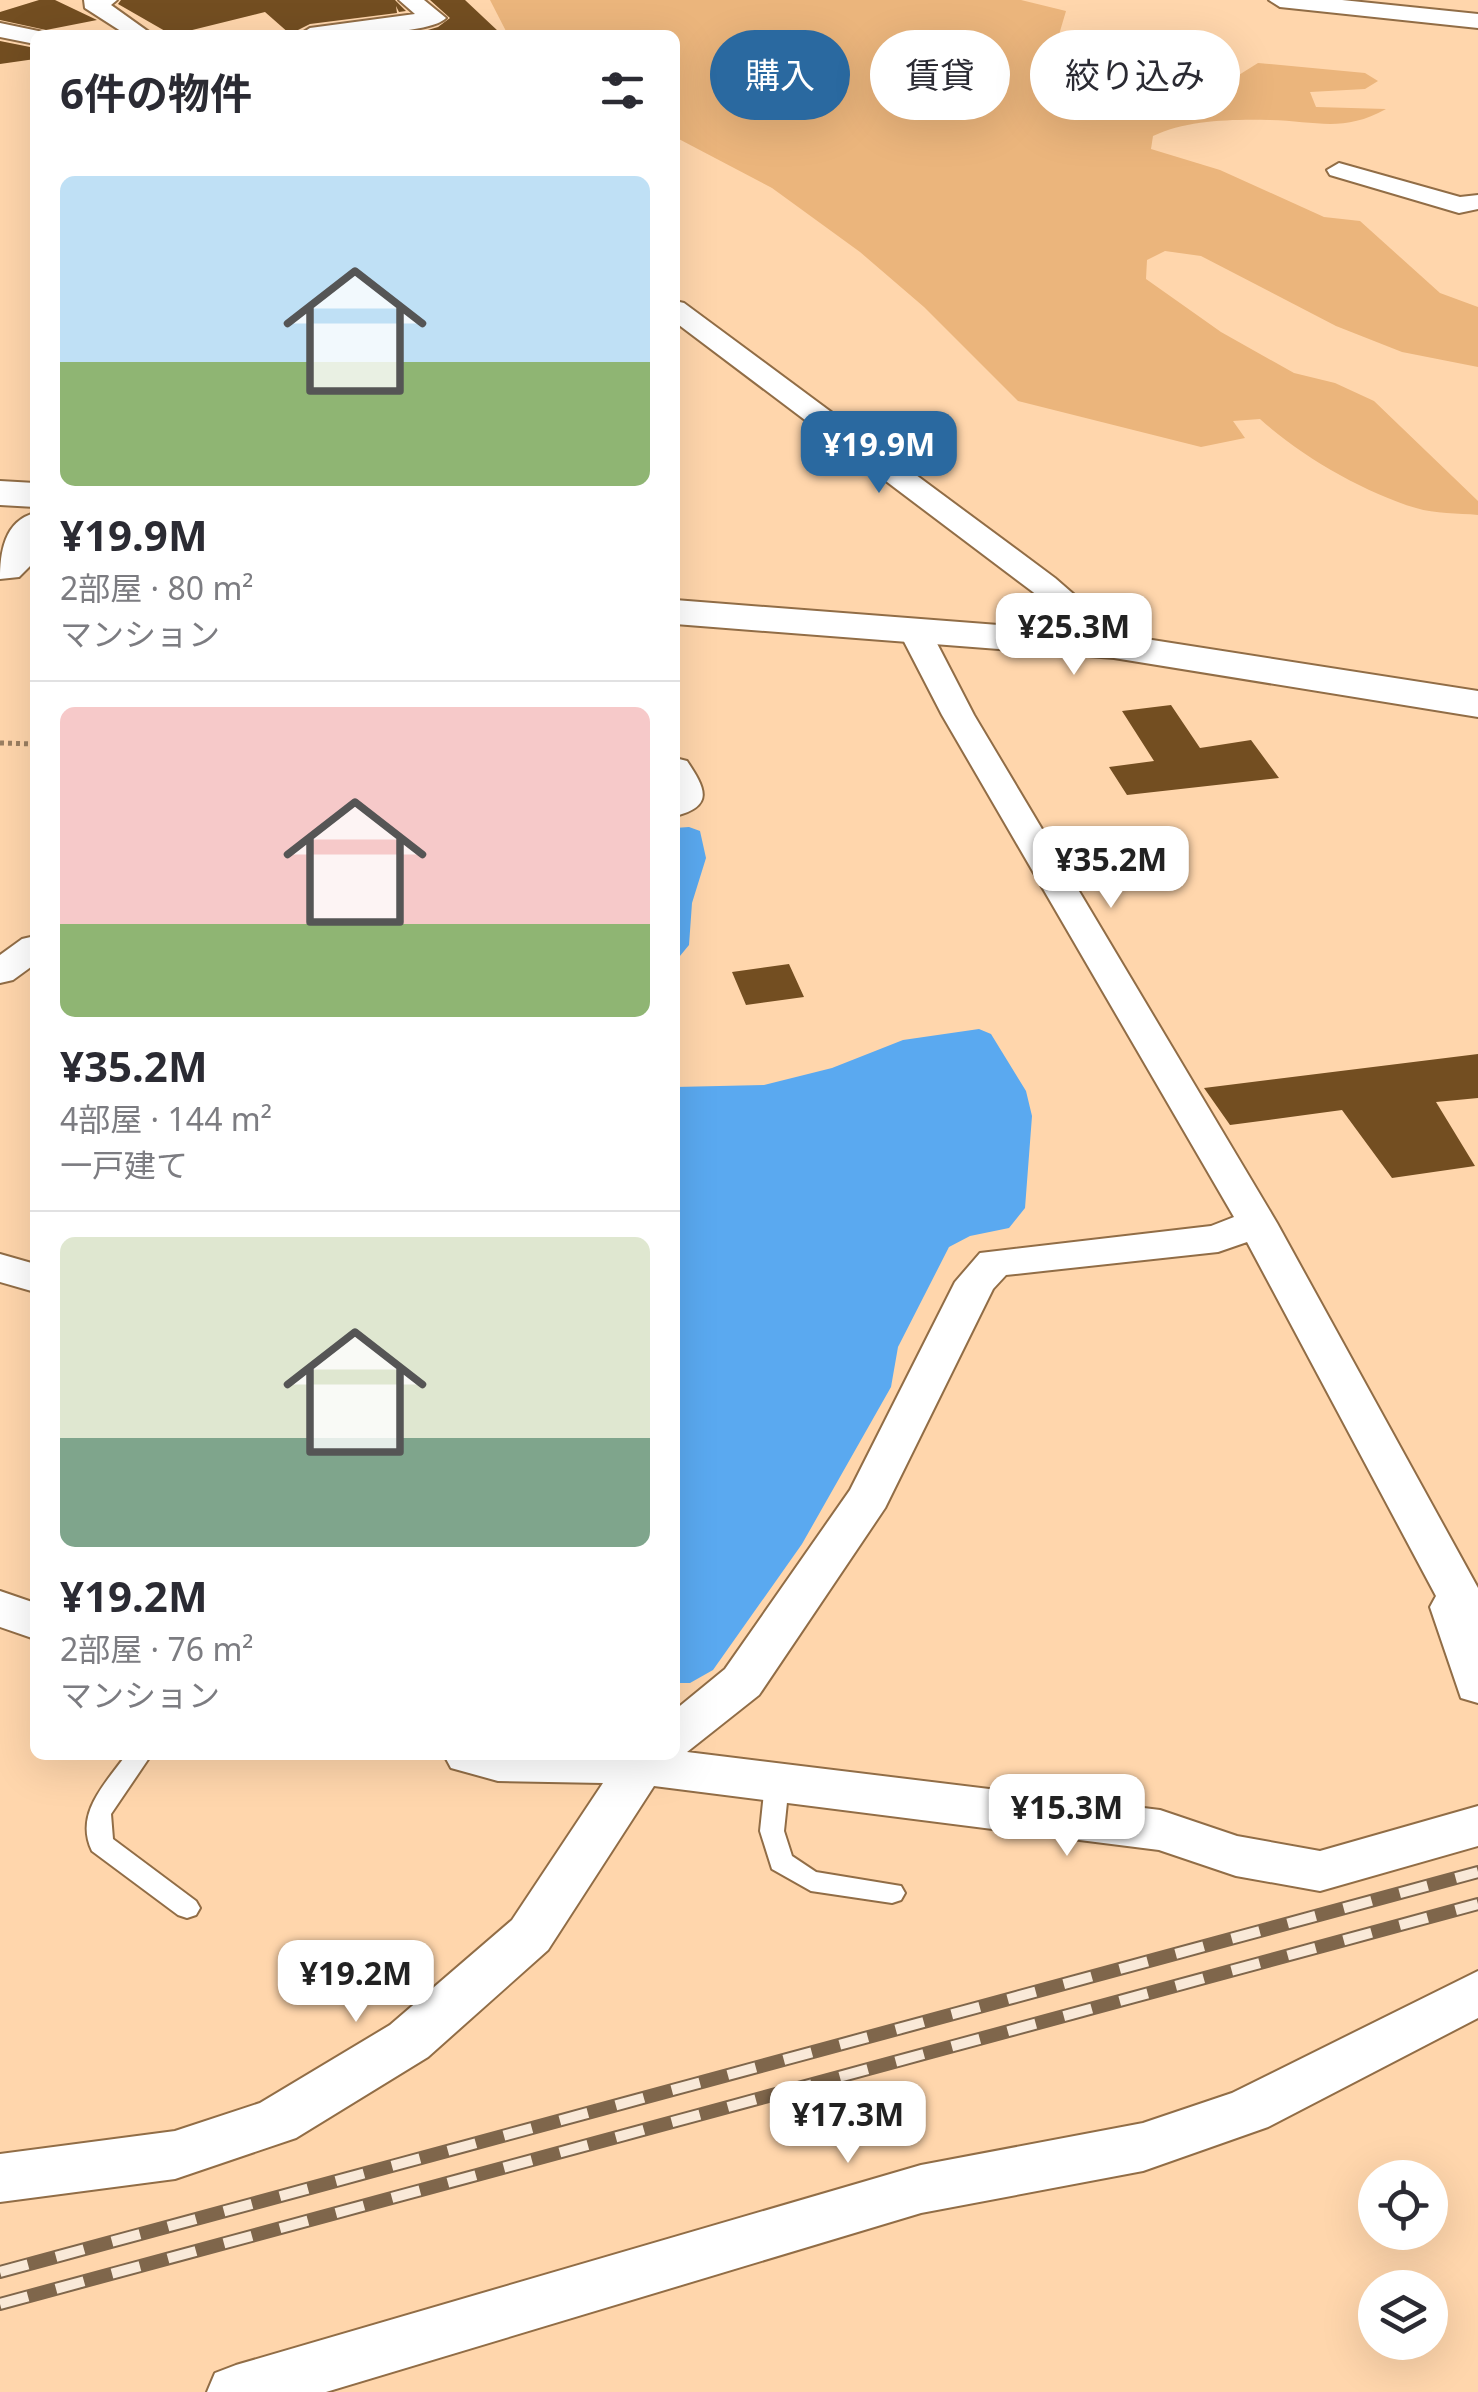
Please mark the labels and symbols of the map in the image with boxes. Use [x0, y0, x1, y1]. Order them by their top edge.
pin: ¥19.9M [798, 411, 960, 496]
pin: ¥25.3M [993, 593, 1155, 678]
pin: ¥35.2M [1030, 826, 1192, 911]
pin: ¥15.3M [986, 1774, 1148, 1859]
pin: ¥19.2M [275, 1940, 437, 2025]
pin: ¥17.3M [767, 2081, 929, 2166]

